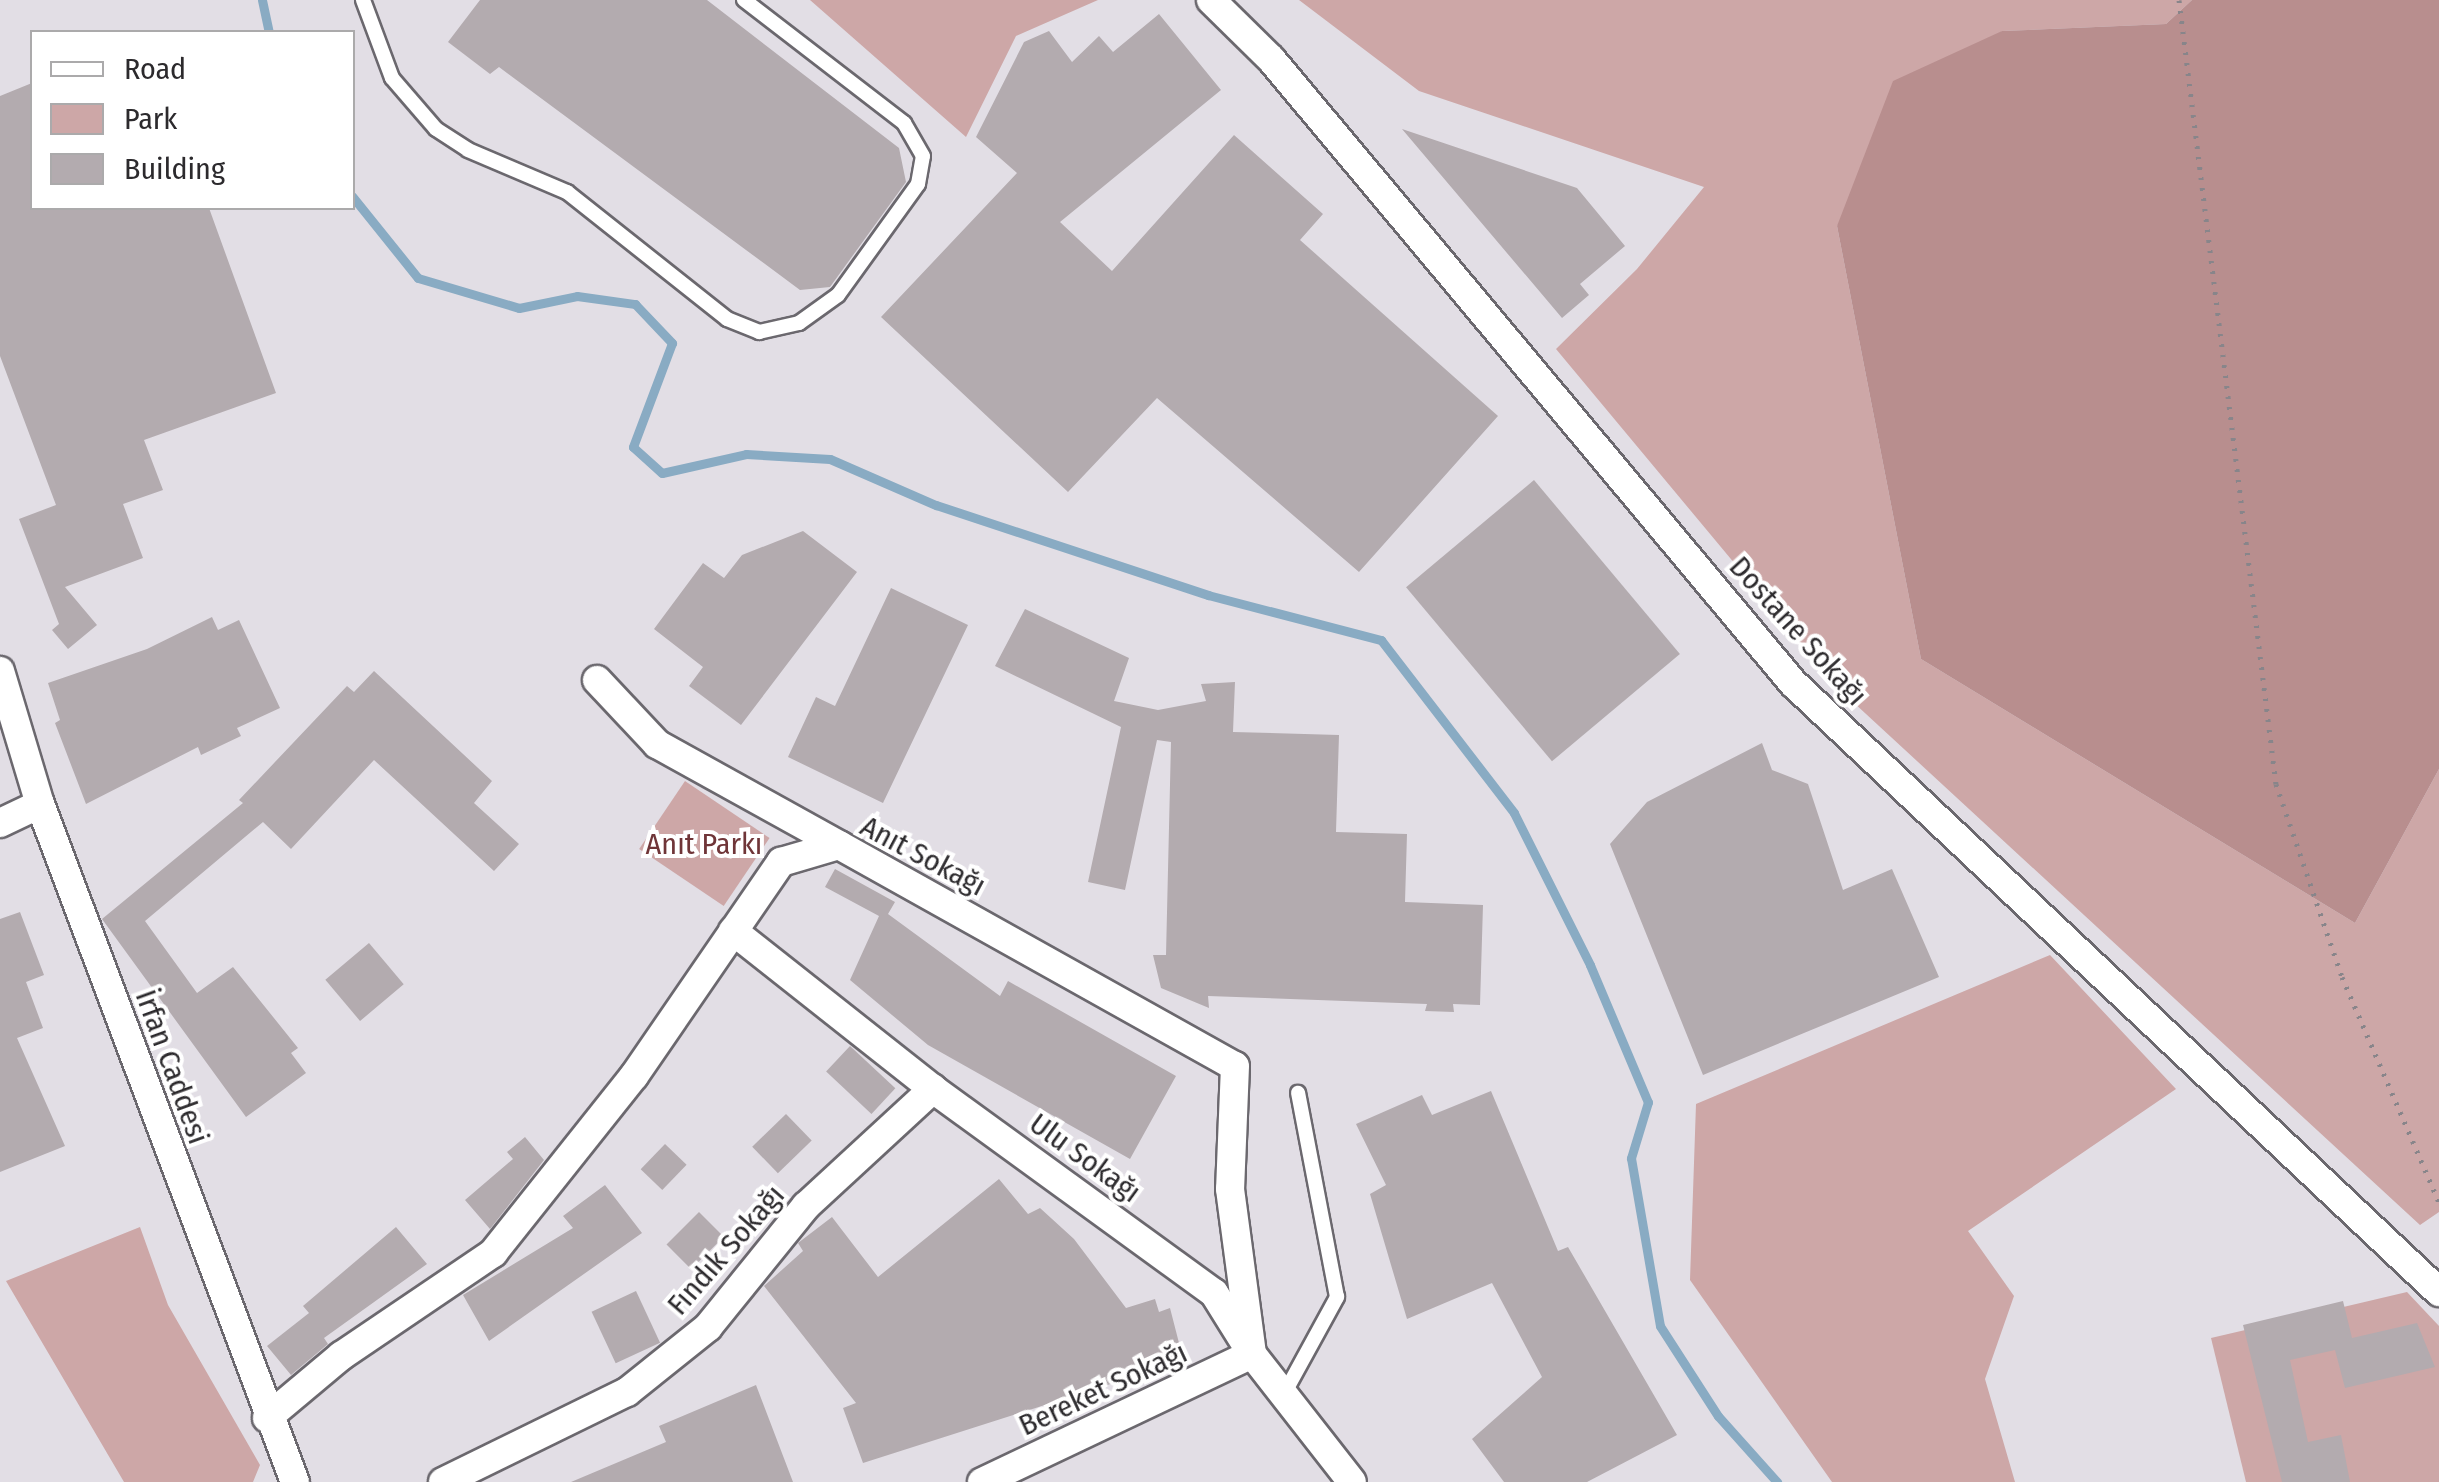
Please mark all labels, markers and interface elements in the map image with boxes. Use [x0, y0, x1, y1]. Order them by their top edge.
legend [30, 30, 355, 210]
text: Road [124, 51, 186, 87]
text: Park [124, 101, 177, 137]
text: Building [124, 151, 225, 187]
street label: Dostane Sokağı [1722, 549, 1874, 713]
street label: Anıt Sokağı [854, 808, 992, 904]
park label: Anıt Parkı [646, 826, 762, 862]
street label: İrfan Caddesi [127, 985, 217, 1149]
street label: Ulu Sokağı [1022, 1106, 1148, 1210]
street label: Fındık Sokağı [660, 1178, 792, 1322]
street label: Bereket Sokağı [1013, 1334, 1193, 1444]

